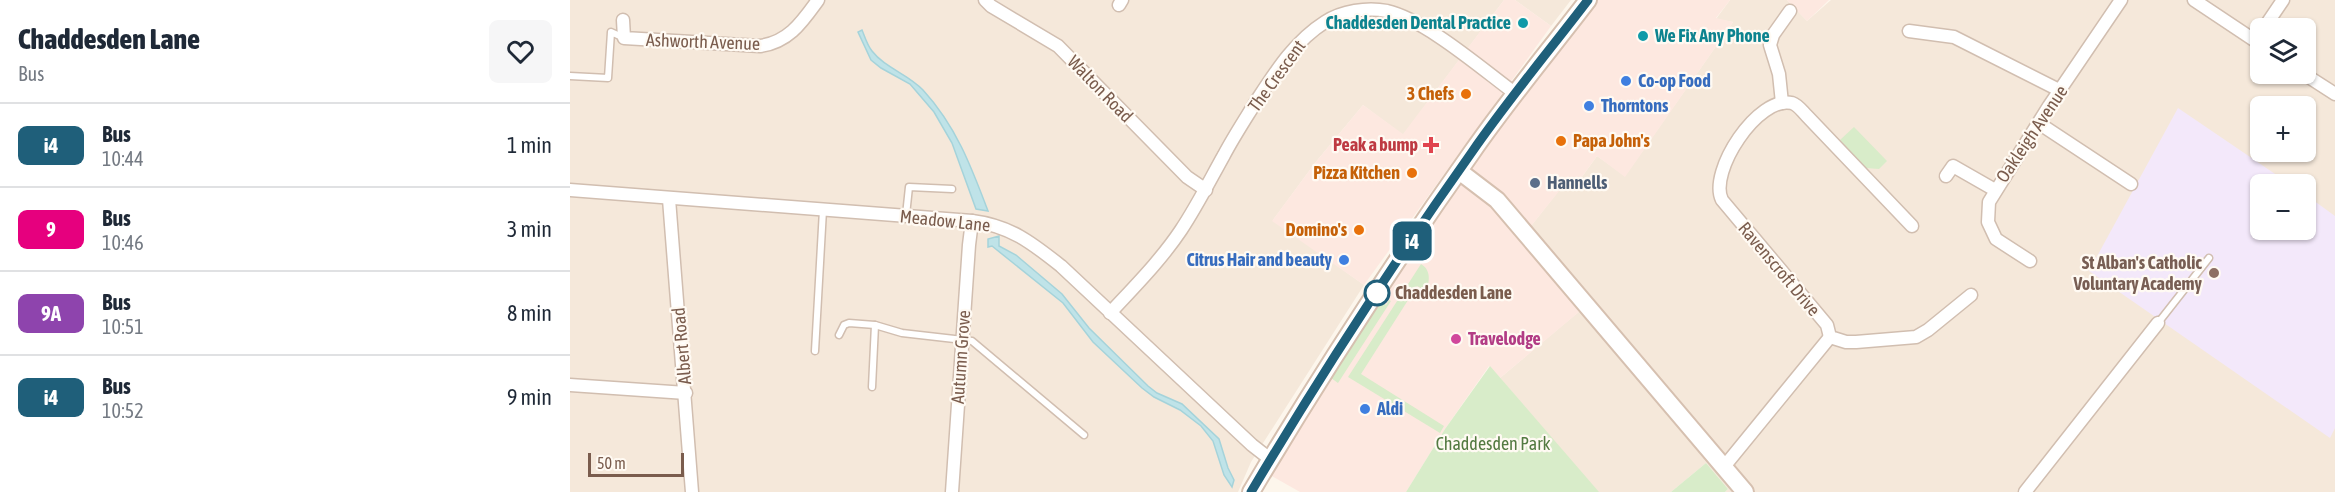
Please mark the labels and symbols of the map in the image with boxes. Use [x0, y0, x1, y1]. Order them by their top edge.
place label: Chaddesden Dental Practice [1326, 12, 1511, 33]
marker: Chaddesden Dental Practice [1516, 16, 1530, 30]
place label: We Fix Any Phone [1654, 25, 1770, 46]
street label: Ashworth Avenue [646, 29, 760, 54]
marker: We Fix Any Phone [1636, 29, 1650, 43]
street label: The Crescent [1244, 36, 1310, 116]
street label: Walton Road [1063, 51, 1137, 126]
place label: Co-op Food [1638, 70, 1711, 91]
marker: Co-op Food [1619, 74, 1633, 88]
street label: Oakleigh Avenue [1991, 81, 2072, 186]
place label: 3 Chefs [1407, 83, 1455, 104]
marker: 3 Chefs [1459, 87, 1473, 101]
place label: Thorntons [1601, 95, 1669, 116]
marker: Thorntons [1582, 99, 1596, 113]
place label: Papa John's [1573, 130, 1650, 151]
place label: Peak a bump [1333, 134, 1418, 155]
marker: Papa John's [1554, 134, 1568, 148]
marker: Peak a bump [1422, 136, 1440, 154]
place label: Pizza Kitchen [1313, 162, 1400, 183]
marker: Pizza Kitchen [1405, 166, 1419, 180]
place label: Hannells [1547, 172, 1608, 193]
marker: Hannells [1528, 176, 1542, 190]
street label: Meadow Lane [899, 205, 991, 236]
street label: Ravenscroft Drive [1734, 218, 1825, 320]
place label: Domino's [1286, 219, 1348, 240]
line badge: i4 [1385, 222, 1439, 260]
marker: Domino's [1352, 223, 1366, 237]
place label: Citrus Hair and beauty [1187, 249, 1333, 270]
place label: St Alban's Catholic Voluntary Academy [2072, 252, 2203, 294]
marker: Citrus Hair and beauty [1337, 253, 1351, 267]
marker: St Alban's Catholic Voluntary Academy [2207, 266, 2221, 280]
marker: Chaddesden Lane [1364, 280, 1390, 306]
place label: Chaddesden Lane [1395, 282, 1512, 303]
street label: Albert Road [668, 307, 695, 386]
street label: Autumn Grove [947, 309, 974, 405]
place label: Travelodge [1468, 328, 1541, 349]
marker: Travelodge [1449, 332, 1463, 346]
place label: Aldi [1376, 398, 1403, 419]
marker: Aldi [1358, 402, 1372, 416]
park label: Chaddesden Park [1436, 433, 1550, 454]
scale bar [588, 450, 684, 478]

